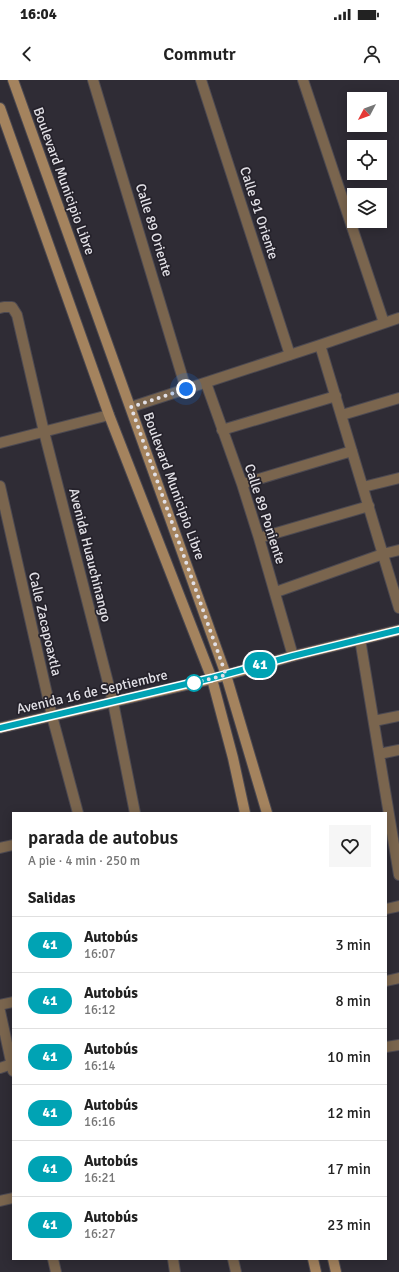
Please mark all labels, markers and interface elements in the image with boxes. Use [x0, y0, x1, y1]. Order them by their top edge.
text: 16:04 [20, 5, 57, 23]
icon: back [16, 43, 38, 65]
text: Commutr [163, 43, 236, 65]
icon: person [361, 43, 383, 65]
north arrow [347, 92, 387, 132]
map controls [347, 92, 387, 228]
street label: Boulevard Municipio Libre [29, 105, 99, 257]
button: locate [347, 140, 387, 180]
street label: Calle 91 Oriente [236, 164, 282, 262]
street label: Calle 89 Oriente [132, 181, 176, 279]
button: layers [347, 188, 387, 228]
your location [176, 379, 196, 399]
street label: Boulevard Municipio Libre [139, 410, 209, 562]
street label: Calle 89 Poniente [241, 462, 289, 566]
street label: Avenida Huauchinango [65, 486, 115, 624]
street label: Calle Zacapoaxtla [25, 570, 65, 678]
line badge: 41 [242, 652, 278, 678]
text: 41 [252, 656, 268, 673]
street label: Avenida 16 de Septiembre [15, 666, 169, 718]
unlabelled marker [185, 674, 203, 692]
button: heart [329, 825, 371, 867]
text: parada de autobus [28, 826, 178, 850]
text: A pie · 4 min · 250 m [28, 853, 140, 869]
text: Salidas [28, 889, 75, 907]
text: Autobús [84, 928, 138, 946]
text: 41 [42, 936, 58, 953]
text: 3 min [335, 936, 371, 954]
text: 16:07 [84, 946, 116, 962]
text: Autobús [84, 984, 138, 1002]
text: 41 [42, 992, 58, 1009]
text: 8 min [335, 992, 371, 1010]
text: 16:12 [84, 1002, 116, 1018]
text: Autobús [84, 1040, 138, 1058]
text: 41 [42, 1048, 58, 1065]
text: 10 min [327, 1048, 371, 1066]
text: 16:14 [84, 1058, 116, 1074]
text: Autobús [84, 1096, 138, 1114]
text: 41 [42, 1104, 58, 1121]
text: 12 min [327, 1104, 371, 1122]
text: 16:16 [84, 1114, 116, 1130]
text: Autobús [84, 1152, 138, 1170]
text: 41 [42, 1160, 58, 1177]
text: 17 min [327, 1160, 371, 1178]
text: 16:21 [84, 1170, 116, 1186]
text: Autobús [84, 1208, 138, 1226]
text: 41 [42, 1216, 58, 1233]
text: 23 min [327, 1216, 371, 1234]
text: 16:27 [84, 1226, 116, 1242]

